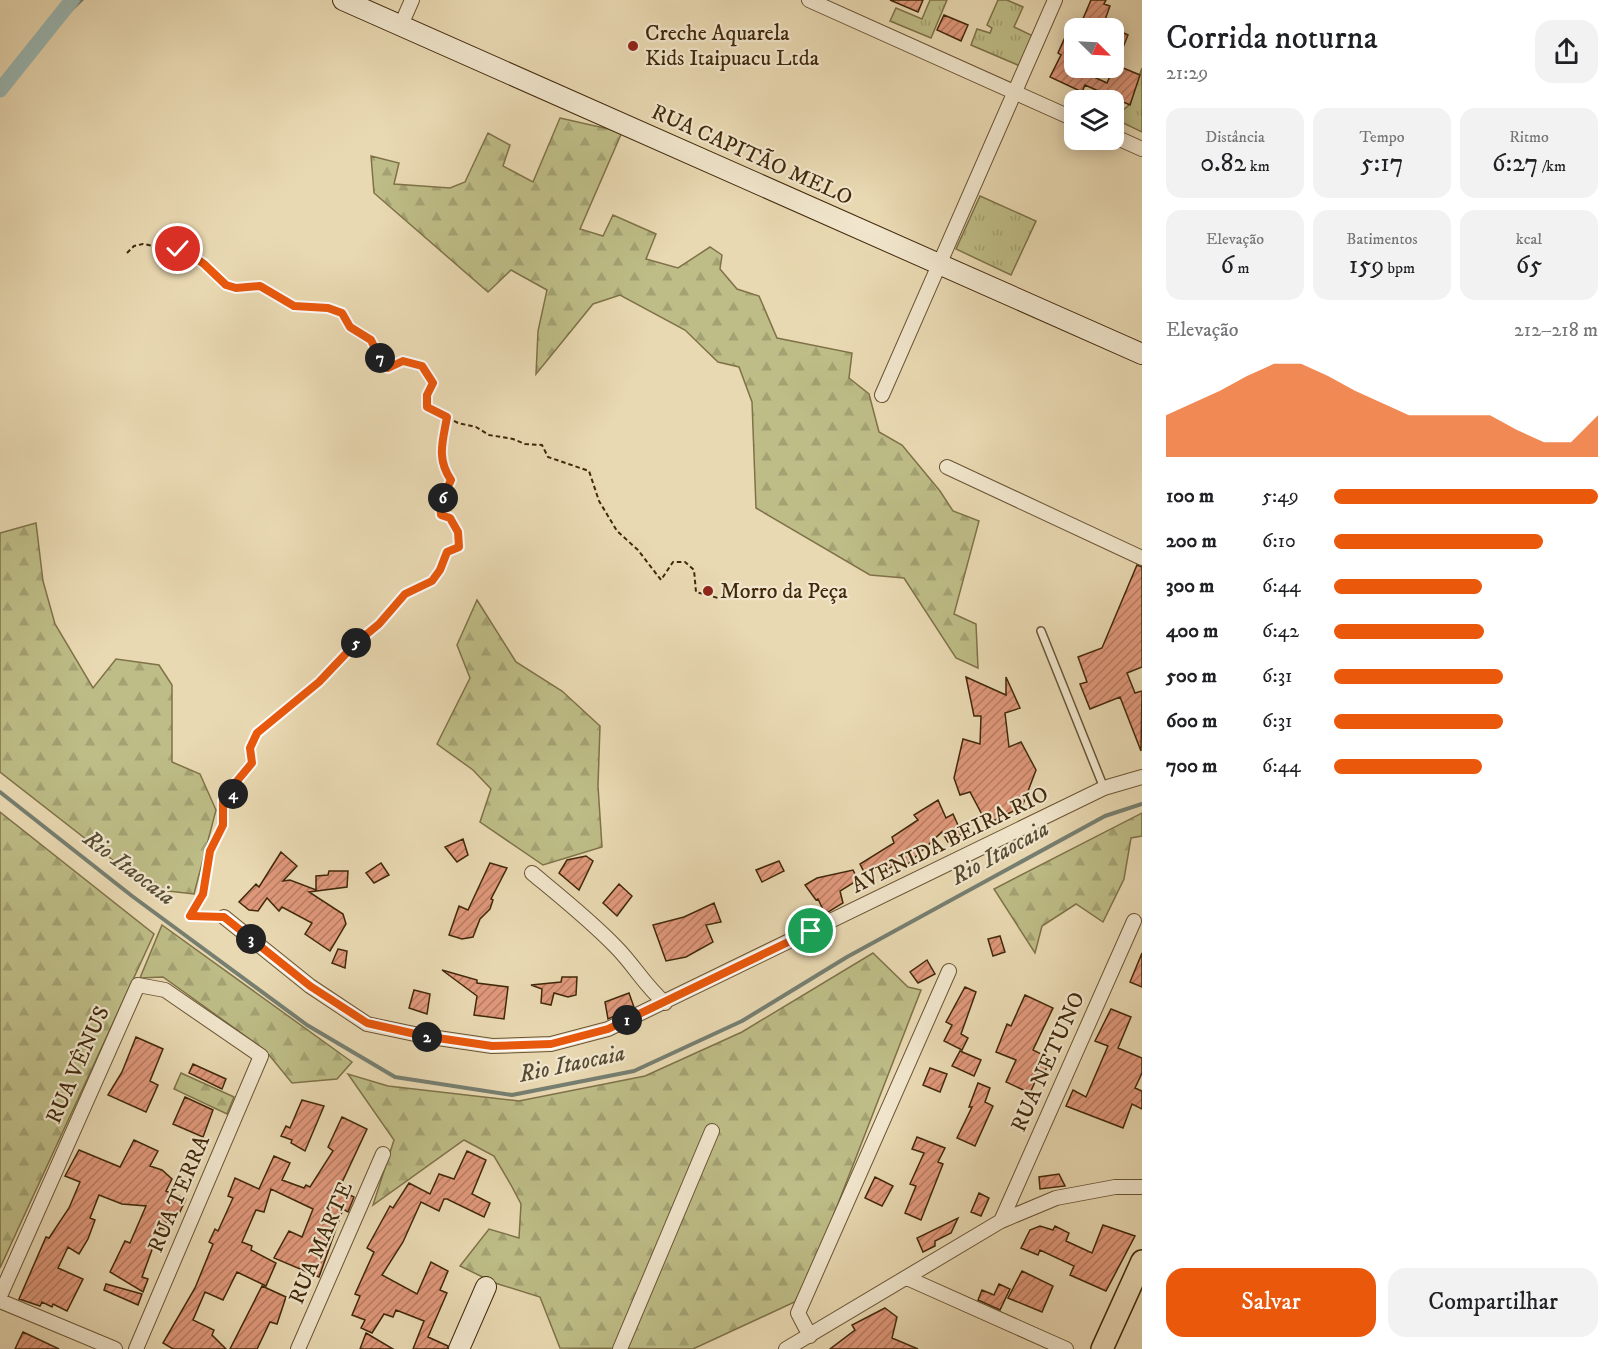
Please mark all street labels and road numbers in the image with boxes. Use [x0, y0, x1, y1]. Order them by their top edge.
street label: RUA CAPITÃO MELO [647, 98, 857, 212]
street label: AVENIDA BEIRA RIO [847, 781, 1053, 899]
street label: RUA NETUNO [1005, 988, 1091, 1136]
street label: RUA VÊNUS [40, 1002, 116, 1128]
street label: RUA TERRA [142, 1130, 216, 1257]
street label: RUA MARTE [283, 1178, 359, 1308]

